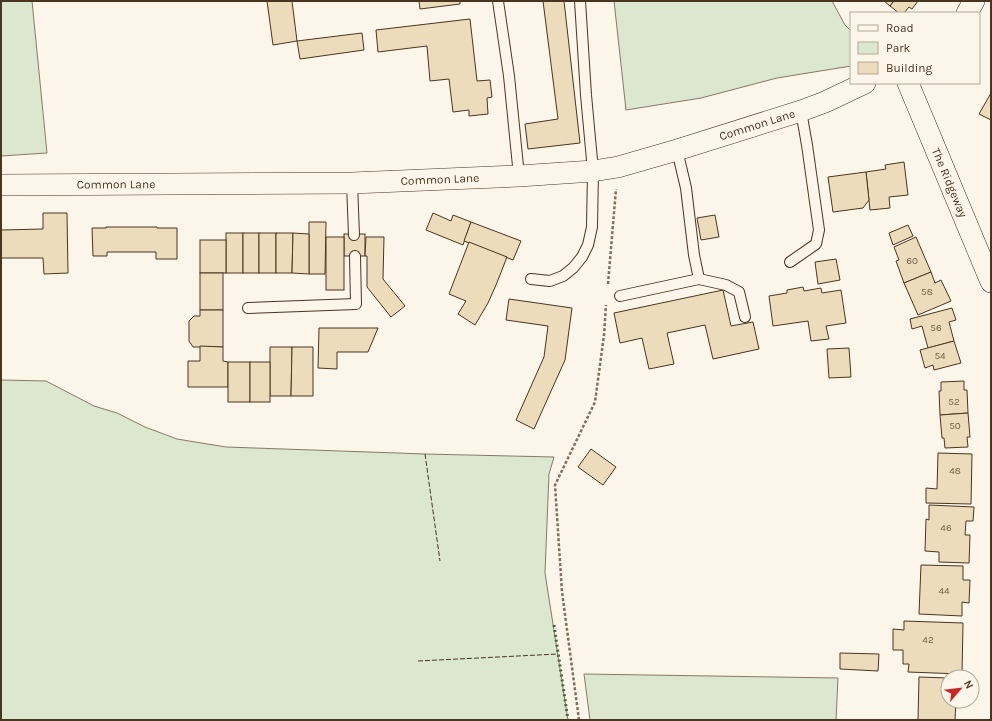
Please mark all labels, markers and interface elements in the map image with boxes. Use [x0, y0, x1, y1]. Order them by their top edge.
legend [850, 12, 980, 84]
text: Road [886, 21, 914, 35]
text: Park [886, 41, 911, 55]
text: Building [886, 61, 933, 75]
street label: Common Lane [717, 106, 797, 143]
street label: The Ridgeway [929, 146, 970, 220]
street label: Common Lane [400, 171, 480, 188]
street label: Common Lane [77, 177, 155, 192]
house number: 60 [906, 255, 918, 267]
house number: 58 [921, 286, 933, 298]
house number: 56 [930, 322, 942, 334]
house number: 54 [934, 350, 946, 362]
house number: 52 [948, 396, 960, 408]
house number: 50 [949, 420, 961, 432]
house number: 48 [949, 465, 961, 477]
house number: 46 [940, 522, 952, 534]
house number: 44 [938, 585, 950, 597]
house number: 42 [922, 634, 934, 646]
north arrow [940, 669, 980, 709]
text: N [961, 678, 976, 691]

